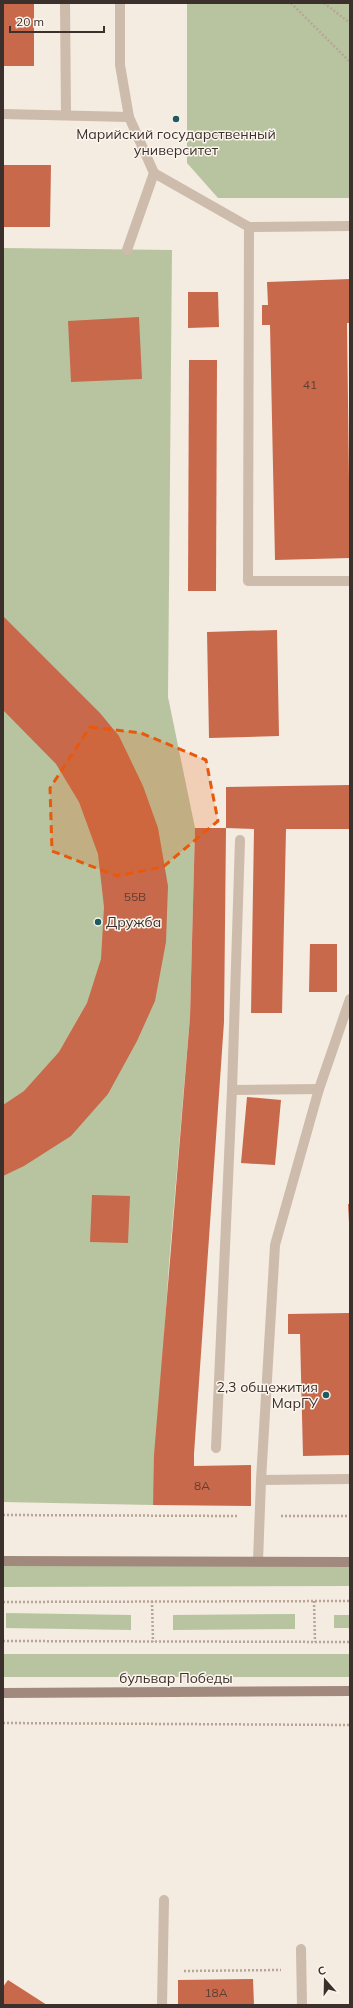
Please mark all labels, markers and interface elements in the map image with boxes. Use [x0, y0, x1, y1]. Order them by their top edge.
scale bar [10, 8, 104, 34]
text: 20 m [16, 14, 44, 29]
marker: Марийский государственный университет [171, 114, 181, 124]
place label: Марийский государственный университет [76, 125, 276, 159]
house number: 41 [303, 377, 317, 392]
house number: 55В [124, 889, 146, 904]
place label: Дружба [106, 913, 161, 931]
marker: Дружба [93, 917, 103, 927]
place label: 2,3 общежития МарГУ [216, 1378, 319, 1412]
marker: 2,3 общежития МарГУ [321, 1390, 331, 1400]
house number: 8А [194, 1478, 210, 1493]
street label: бульвар Победы [119, 1669, 233, 1687]
north arrow [305, 1960, 345, 2000]
text: С [316, 1963, 328, 1978]
house number: 18А [204, 1985, 228, 2000]

